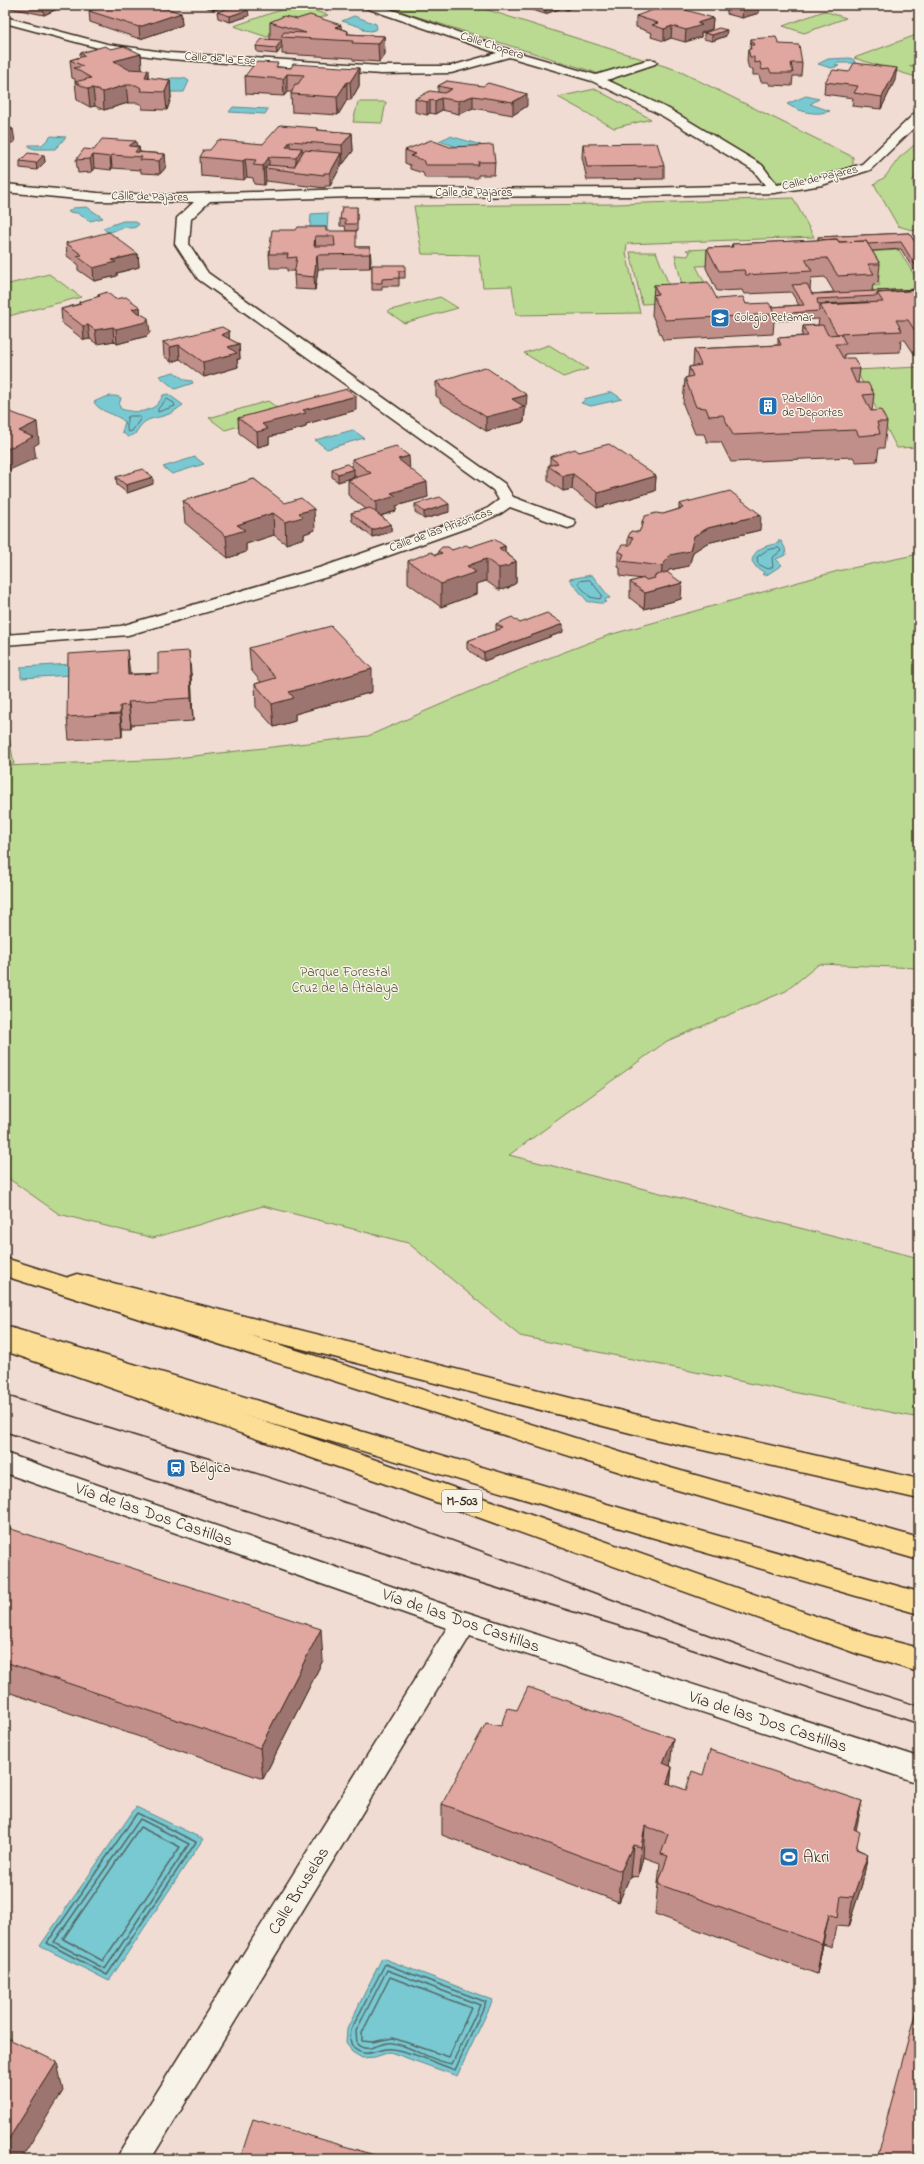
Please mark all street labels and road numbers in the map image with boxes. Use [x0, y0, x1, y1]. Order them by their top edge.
street label: Calle Chopera [458, 27, 526, 65]
street label: Calle de la Ese [184, 48, 257, 70]
street label: Calle de Pajares [780, 161, 860, 195]
street label: Calle de Pajares [435, 184, 513, 202]
street label: Calle de Pajares [111, 187, 189, 207]
street label: Calle de las Arizónicas [387, 503, 495, 557]
street label: Vía de las Dos Castillas [71, 1476, 236, 1554]
road number: M-503 [442, 1490, 482, 1512]
street label: Vía de las Dos Castillas [378, 1582, 543, 1660]
street label: Vía de las Dos Castillas [685, 1684, 851, 1759]
street label: Calle Bruselas [262, 1842, 336, 1940]

